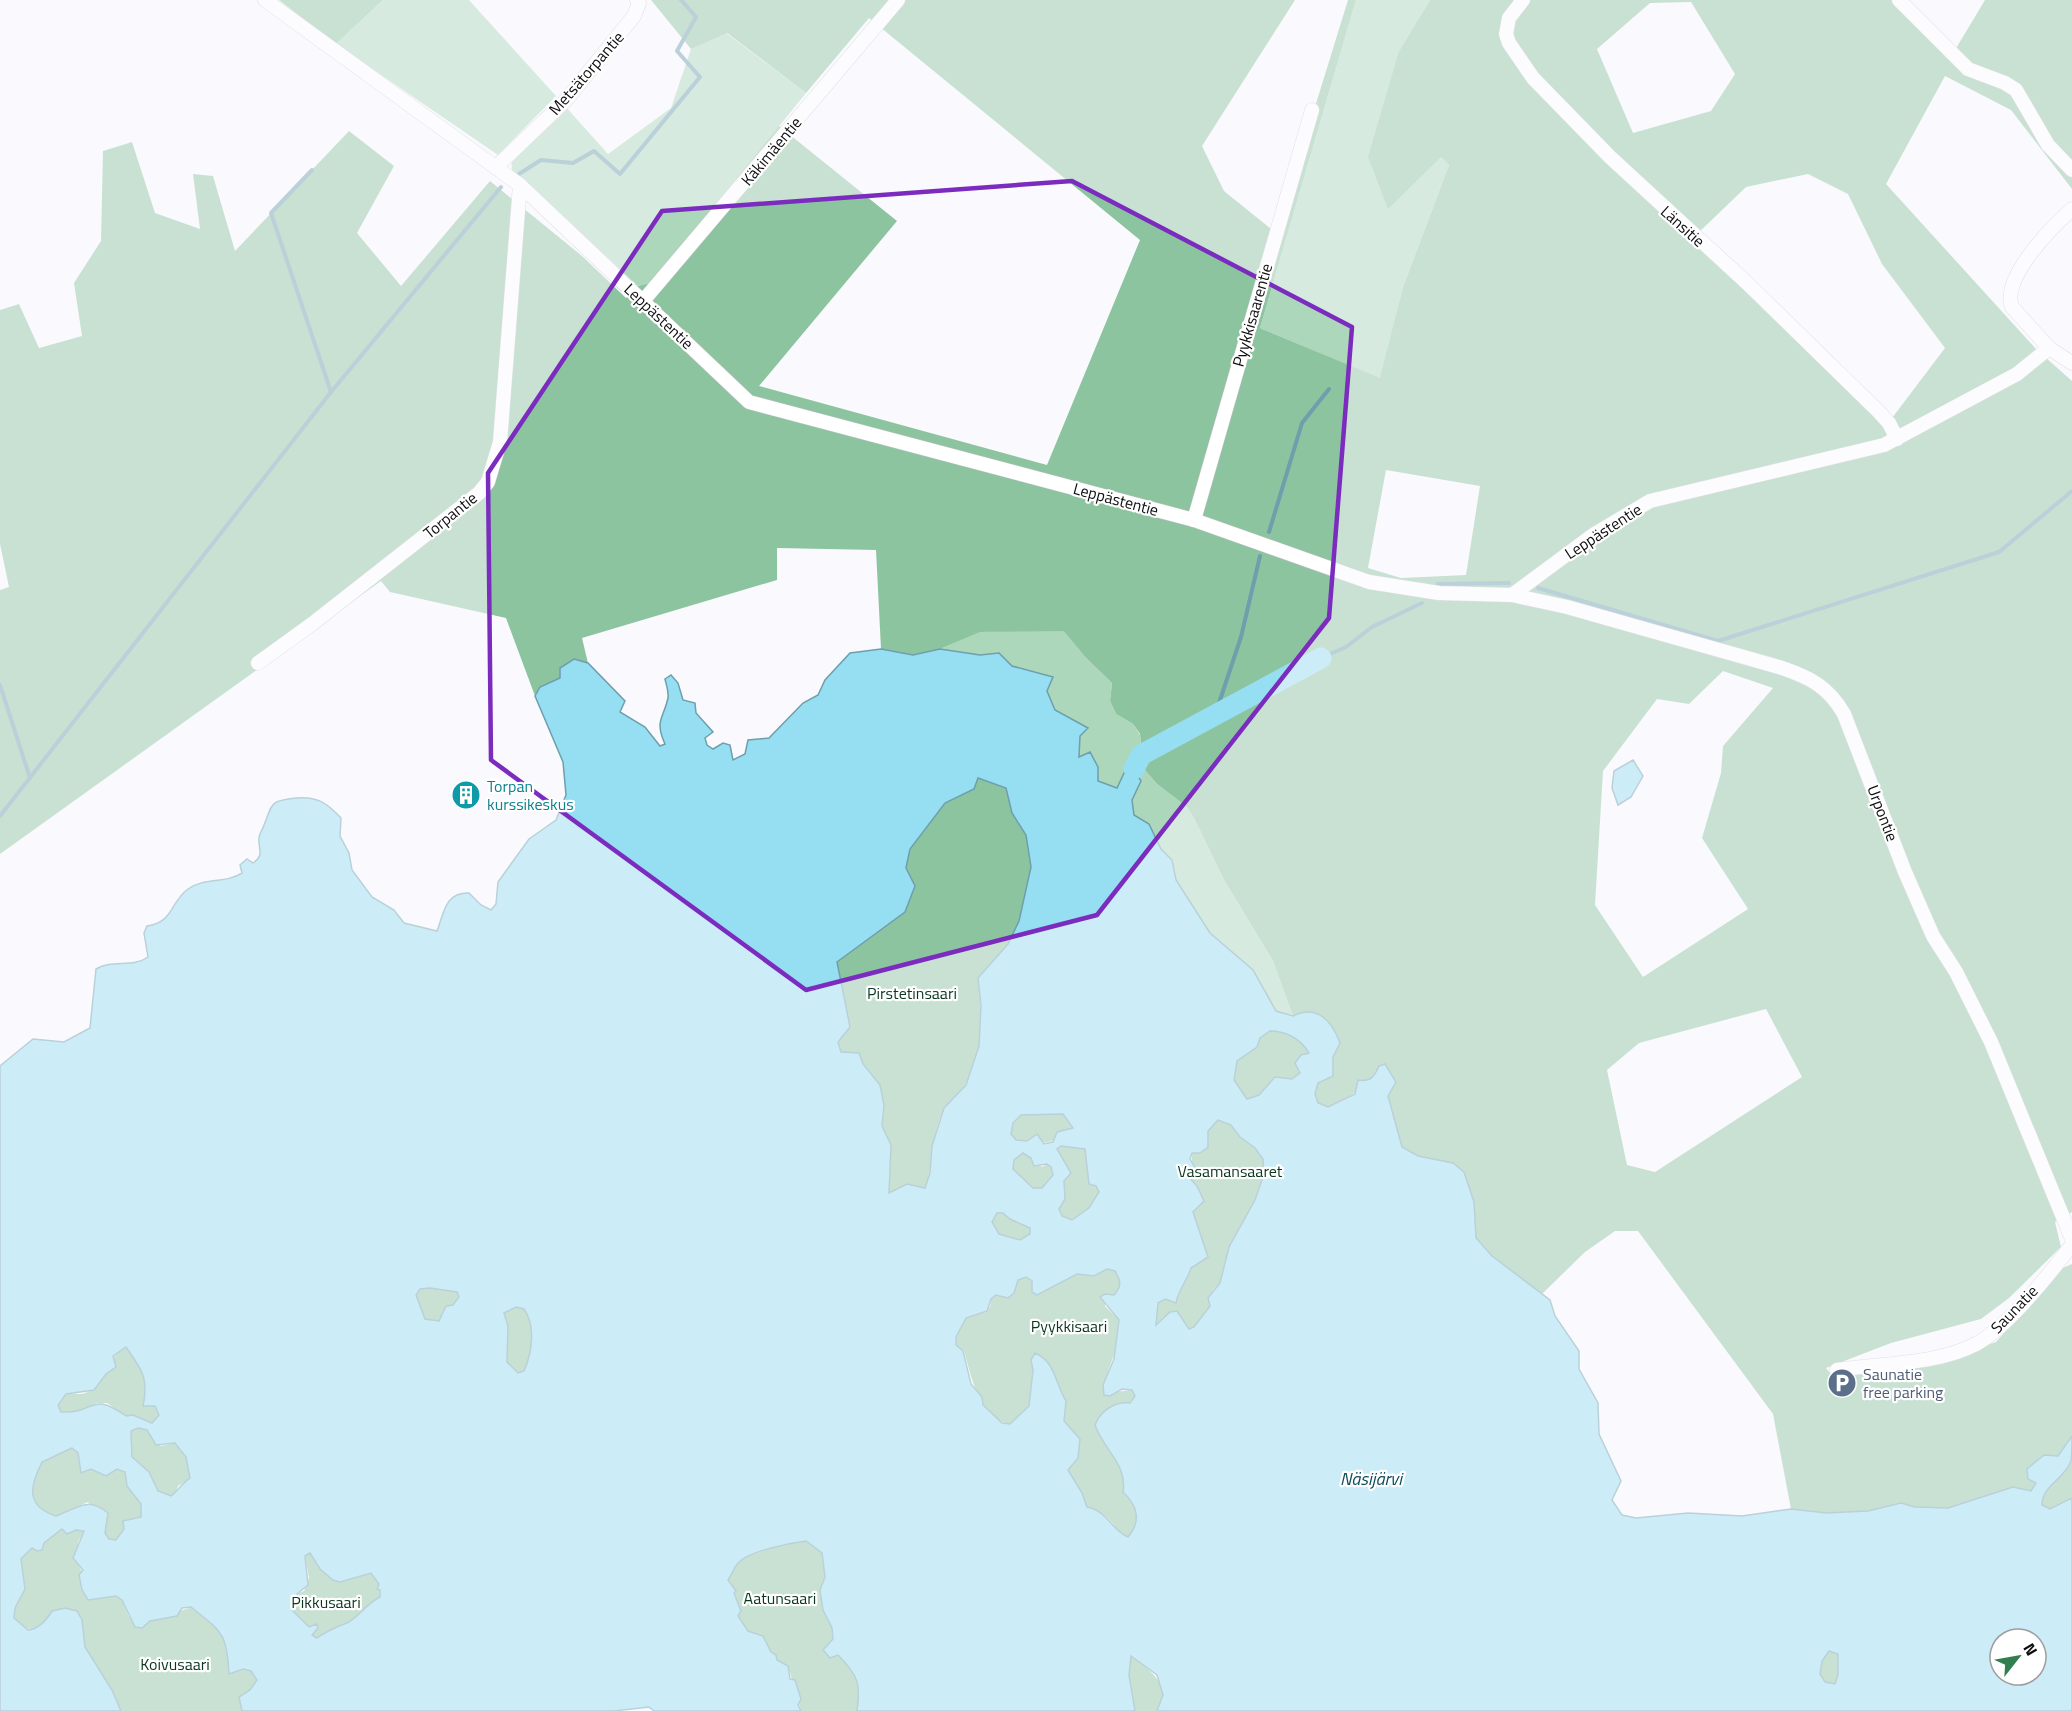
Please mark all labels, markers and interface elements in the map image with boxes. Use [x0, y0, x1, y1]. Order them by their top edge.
street label: Metsätorpantie [543, 26, 629, 120]
street label: Käkimäentie [735, 111, 807, 191]
street label: Länsitie [1655, 200, 1711, 252]
street label: Pyykkisaarentie [1226, 261, 1278, 369]
street label: Leppästentie [619, 277, 699, 355]
street label: Leppästentie [1071, 476, 1161, 522]
street label: Torpantie [418, 486, 482, 544]
street label: Leppästentie [1560, 497, 1646, 565]
place label: Torpan kurssikeskus [487, 774, 574, 816]
building icon: Torpan kurssikeskus [450, 779, 482, 811]
street label: Urpontie [1861, 781, 1905, 845]
park label: Pirstetinsaari [867, 981, 957, 1005]
park label: Vasamansaaret [1178, 1159, 1283, 1183]
street label: Saunatie [1985, 1279, 2043, 1339]
park label: Pyykkisaari [1031, 1314, 1107, 1338]
place label: Saunatie free parking [1863, 1362, 1943, 1404]
parking icon: Saunatie free parking [1826, 1367, 1858, 1399]
water label: Näsijärvi [1340, 1465, 1404, 1492]
park label: Aatunsaari [744, 1586, 816, 1610]
park label: Pikkusaari [291, 1590, 361, 1614]
north arrow [1988, 1627, 2048, 1687]
text: N [2018, 1638, 2044, 1660]
park label: Koivusaari [140, 1652, 210, 1676]

